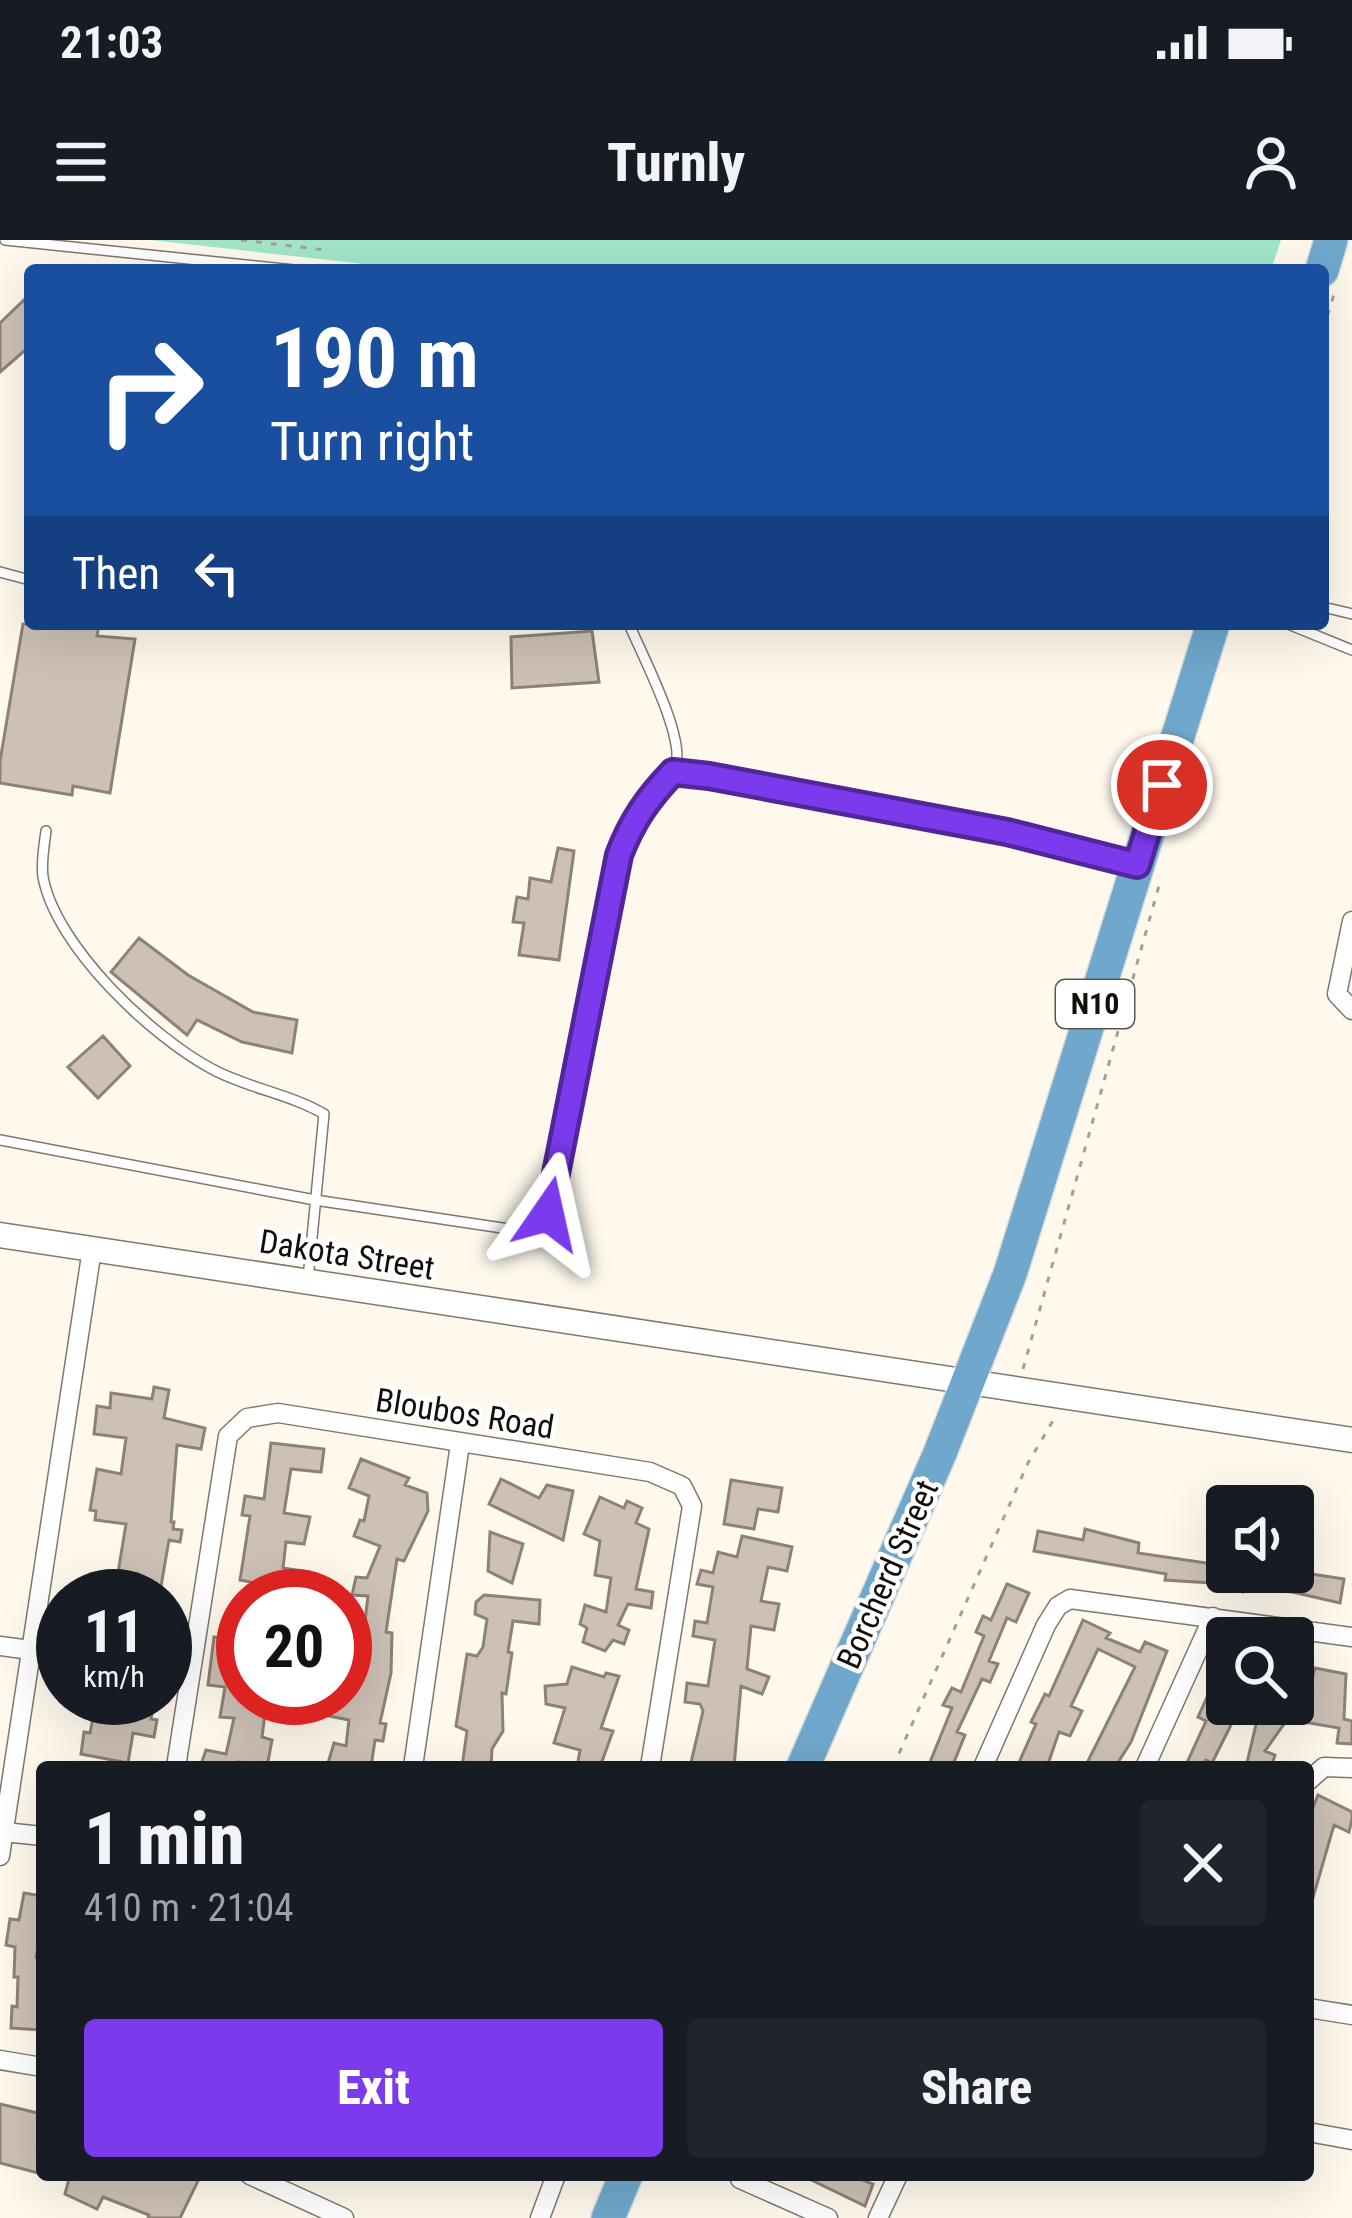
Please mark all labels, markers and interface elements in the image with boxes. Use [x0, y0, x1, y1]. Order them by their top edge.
text: 21:03 [60, 16, 163, 69]
icon: menu [48, 129, 114, 195]
icon: person [1238, 129, 1304, 195]
text: Turnly [607, 131, 745, 194]
text: 190 m [270, 309, 479, 408]
icon: right [72, 312, 228, 468]
text: Turn right [270, 410, 474, 473]
icon: left [184, 540, 250, 606]
text: Then [72, 547, 160, 600]
pin [1111, 734, 1213, 836]
icon: arrive [1129, 752, 1195, 818]
road number: N10 [1056, 980, 1134, 1028]
position arrow [485, 1151, 611, 1277]
street label: Dakota Street [257, 1221, 437, 1288]
street label: Bloubos Road [373, 1380, 557, 1447]
street label: Borcherd Street [829, 1474, 946, 1674]
map controls [1206, 1485, 1314, 1725]
button: sound [1206, 1485, 1314, 1593]
speed limit sign: 20 [216, 1569, 372, 1725]
text: 11 [84, 1596, 144, 1667]
button: search [1206, 1617, 1314, 1725]
text: km/h [83, 1659, 145, 1694]
text: 1 min [84, 1797, 245, 1882]
button: close [1140, 1800, 1266, 1926]
text: 410 m · 21:04 [84, 1885, 294, 1931]
button: Exit [84, 2019, 663, 2157]
button: Share [687, 2019, 1266, 2157]

